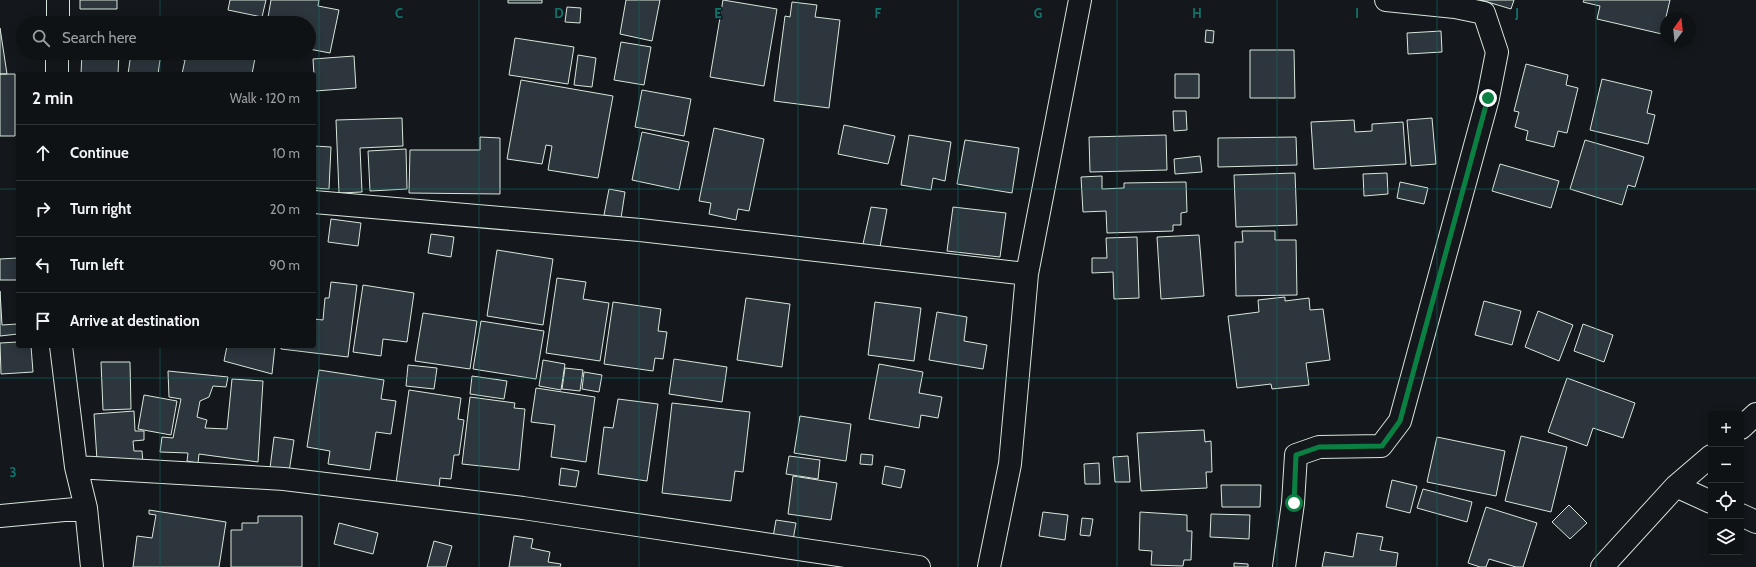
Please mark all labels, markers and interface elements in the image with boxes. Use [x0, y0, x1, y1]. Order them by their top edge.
text: C [395, 5, 403, 21]
text: D [554, 5, 564, 21]
text: E [714, 5, 722, 21]
text: F [875, 5, 882, 21]
text: G [1034, 5, 1043, 21]
text: H [1192, 5, 1202, 21]
text: I [1355, 5, 1359, 21]
text: J [1514, 5, 1519, 21]
north arrow [1660, 12, 1696, 48]
search box [16, 16, 316, 60]
icon: search [30, 27, 52, 49]
text: Search here [62, 29, 137, 47]
text: 2 min [32, 88, 73, 108]
route end [1479, 89, 1497, 107]
text: Walk · 120 m [230, 90, 300, 106]
icon: ahead [32, 142, 54, 164]
text: Continue [70, 144, 129, 162]
text: 10 m [272, 145, 300, 161]
icon: right [32, 198, 54, 220]
text: Turn right [70, 200, 131, 218]
text: 20 m [270, 201, 300, 217]
icon: left [32, 254, 54, 276]
text: Turn left [70, 256, 124, 274]
text: 90 m [269, 257, 300, 273]
icon: arrive [32, 310, 54, 332]
text: Arrive at destination [70, 312, 200, 330]
map controls [1708, 411, 1744, 555]
button: + [1708, 411, 1744, 447]
button: − [1708, 447, 1744, 483]
text: 3 [9, 464, 17, 480]
button: locate [1708, 483, 1744, 519]
route start [1285, 494, 1303, 512]
button: layers [1708, 519, 1744, 555]

